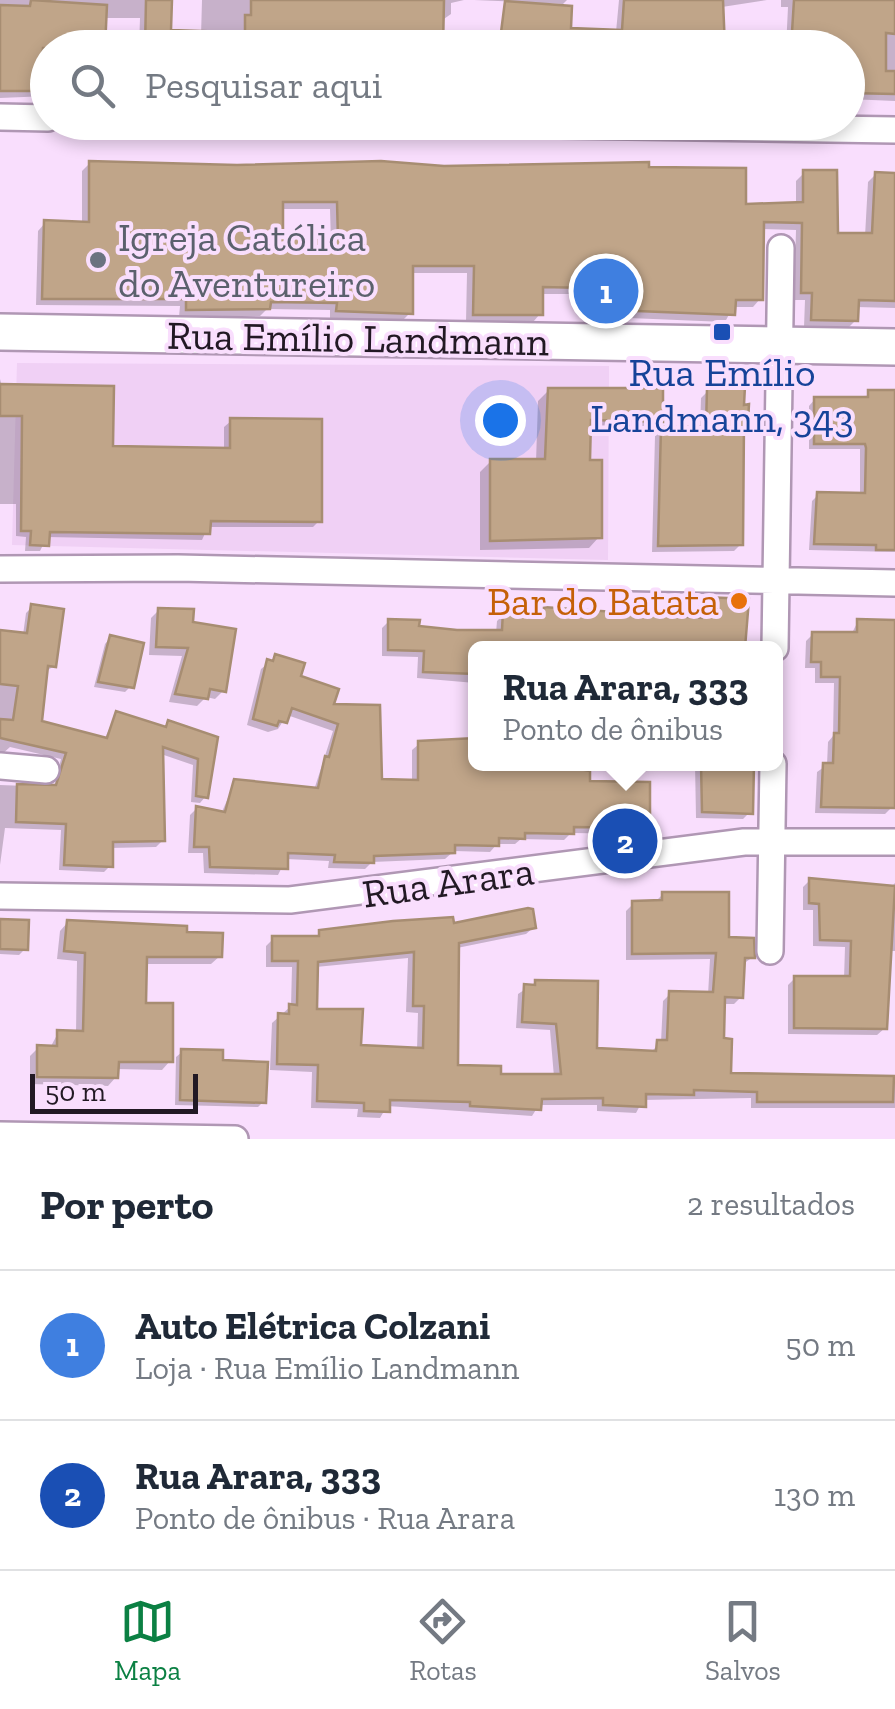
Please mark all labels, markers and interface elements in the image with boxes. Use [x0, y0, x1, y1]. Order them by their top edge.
search box [30, 30, 865, 140]
icon: search [65, 58, 120, 113]
text: Pesquisar aqui [145, 62, 382, 108]
place label: Igreja Católica do Aventureiro [118, 213, 375, 307]
marker: Igreja Católica do Aventureiro [87, 249, 109, 271]
pin: 1 [574, 254, 638, 328]
street label: Rua Emílio Landmann [167, 311, 549, 365]
marker: Rua Emílio Landmann, 343 [711, 321, 733, 343]
place label: Rua Emílio Landmann, 343 [590, 348, 854, 442]
your location [475, 395, 526, 446]
place label: Bar do Batata [487, 577, 719, 625]
marker: Bar do Batata [728, 590, 750, 612]
popup [468, 641, 783, 771]
text: Rua Arara, 333 [503, 664, 748, 710]
text: Ponto de ônibus [503, 710, 723, 748]
pin: 2 [592, 804, 658, 878]
street label: Rua Arara [359, 846, 537, 918]
scale bar [30, 1069, 198, 1114]
text: 50 m [45, 1075, 106, 1108]
text: Por perto [40, 1179, 214, 1230]
text: 2 resultados [687, 1185, 855, 1223]
text: Auto Elétrica Colzani [135, 1303, 490, 1349]
text: 1 [66, 1326, 79, 1364]
text: 50 m [785, 1326, 855, 1364]
text: Loja · Rua Emílio Landmann [135, 1349, 519, 1387]
text: Rua Arara, 333 [135, 1453, 381, 1499]
text: 2 [64, 1476, 81, 1514]
text: 130 m [774, 1476, 855, 1514]
text: Ponto de ônibus · Rua Arara [135, 1499, 515, 1537]
tab: Mapa [114, 1594, 181, 1687]
tab: Rotas [409, 1594, 477, 1687]
tab: Salvos [705, 1594, 781, 1687]

